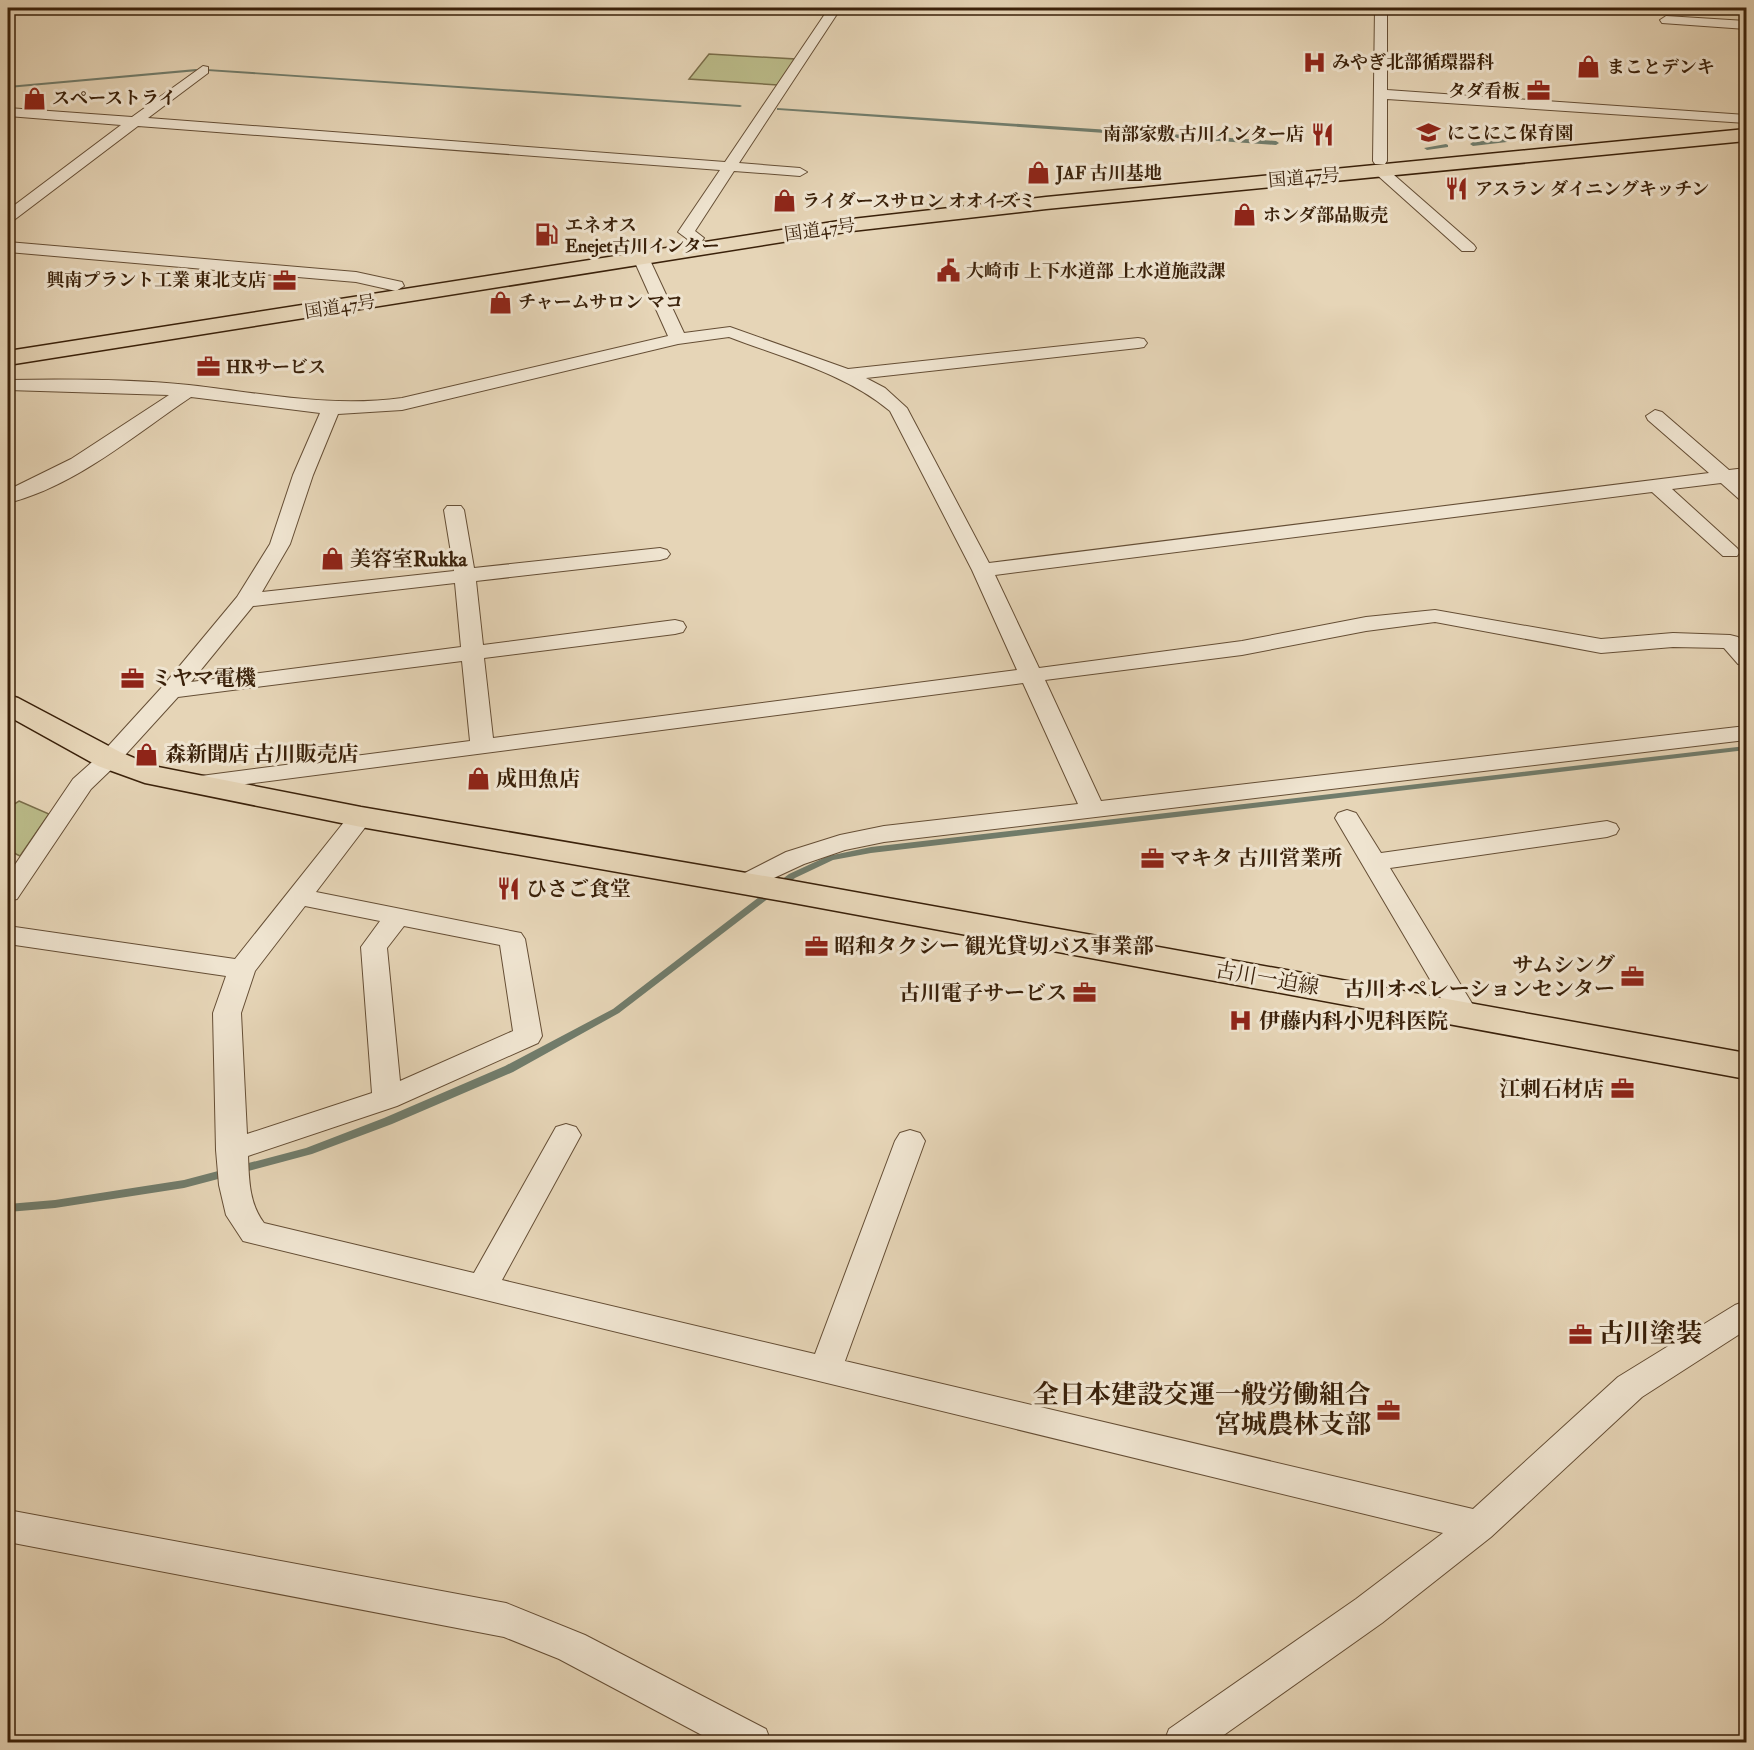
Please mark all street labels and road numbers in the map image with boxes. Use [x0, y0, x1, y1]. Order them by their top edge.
street label: 国道47号 [1267, 163, 1341, 193]
street label: 国道47号 [783, 214, 857, 246]
street label: 国道47号 [303, 290, 377, 324]
street label: 古川一迫線 [1213, 957, 1321, 1001]

